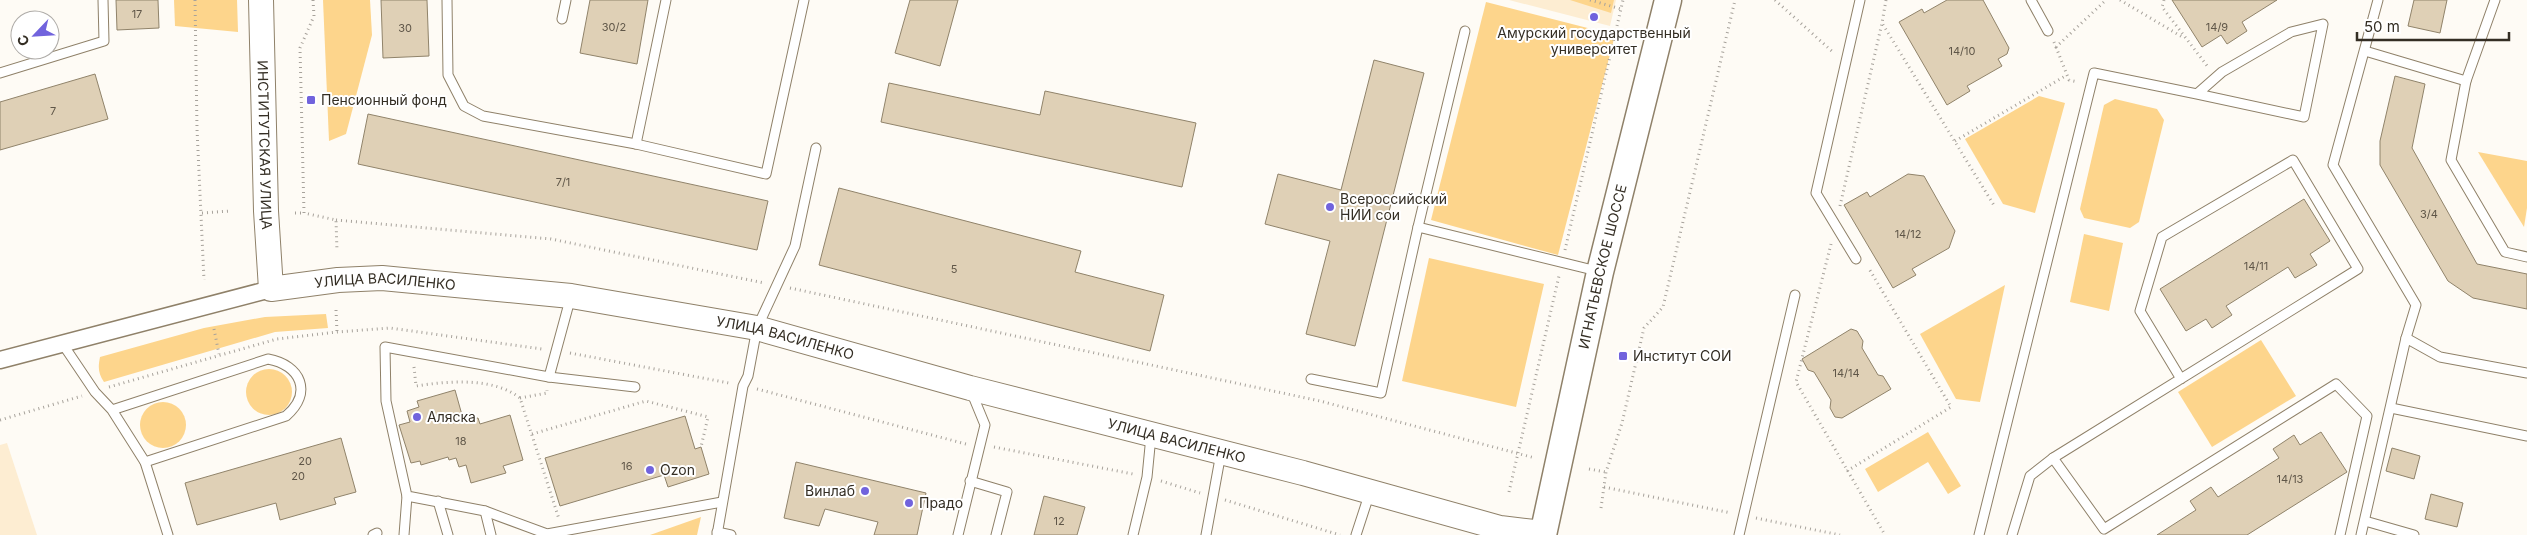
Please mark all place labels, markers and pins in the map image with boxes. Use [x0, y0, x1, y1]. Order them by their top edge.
marker: Амурский государственный университет [1588, 11, 1600, 23]
place label: Амурский государственный университет [1497, 24, 1691, 57]
place label: Пенсионный фонд [321, 91, 447, 108]
marker: Пенсионный фонд [305, 94, 317, 106]
place label: Всероссийский НИИ сои [1340, 190, 1447, 223]
marker: Всероссийский НИИ сои [1324, 201, 1336, 213]
place label: Институт СОИ [1633, 347, 1732, 364]
marker: Институт СОИ [1617, 350, 1629, 362]
place label: Аляска [427, 408, 476, 425]
marker: Аляска [411, 411, 423, 423]
place label: Ozon [660, 461, 695, 478]
marker: Ozon [644, 464, 656, 476]
place label: Винлаб [805, 482, 855, 499]
marker: Винлаб [859, 485, 871, 497]
place label: Прадо [919, 494, 963, 511]
marker: Прадо [903, 497, 915, 509]

